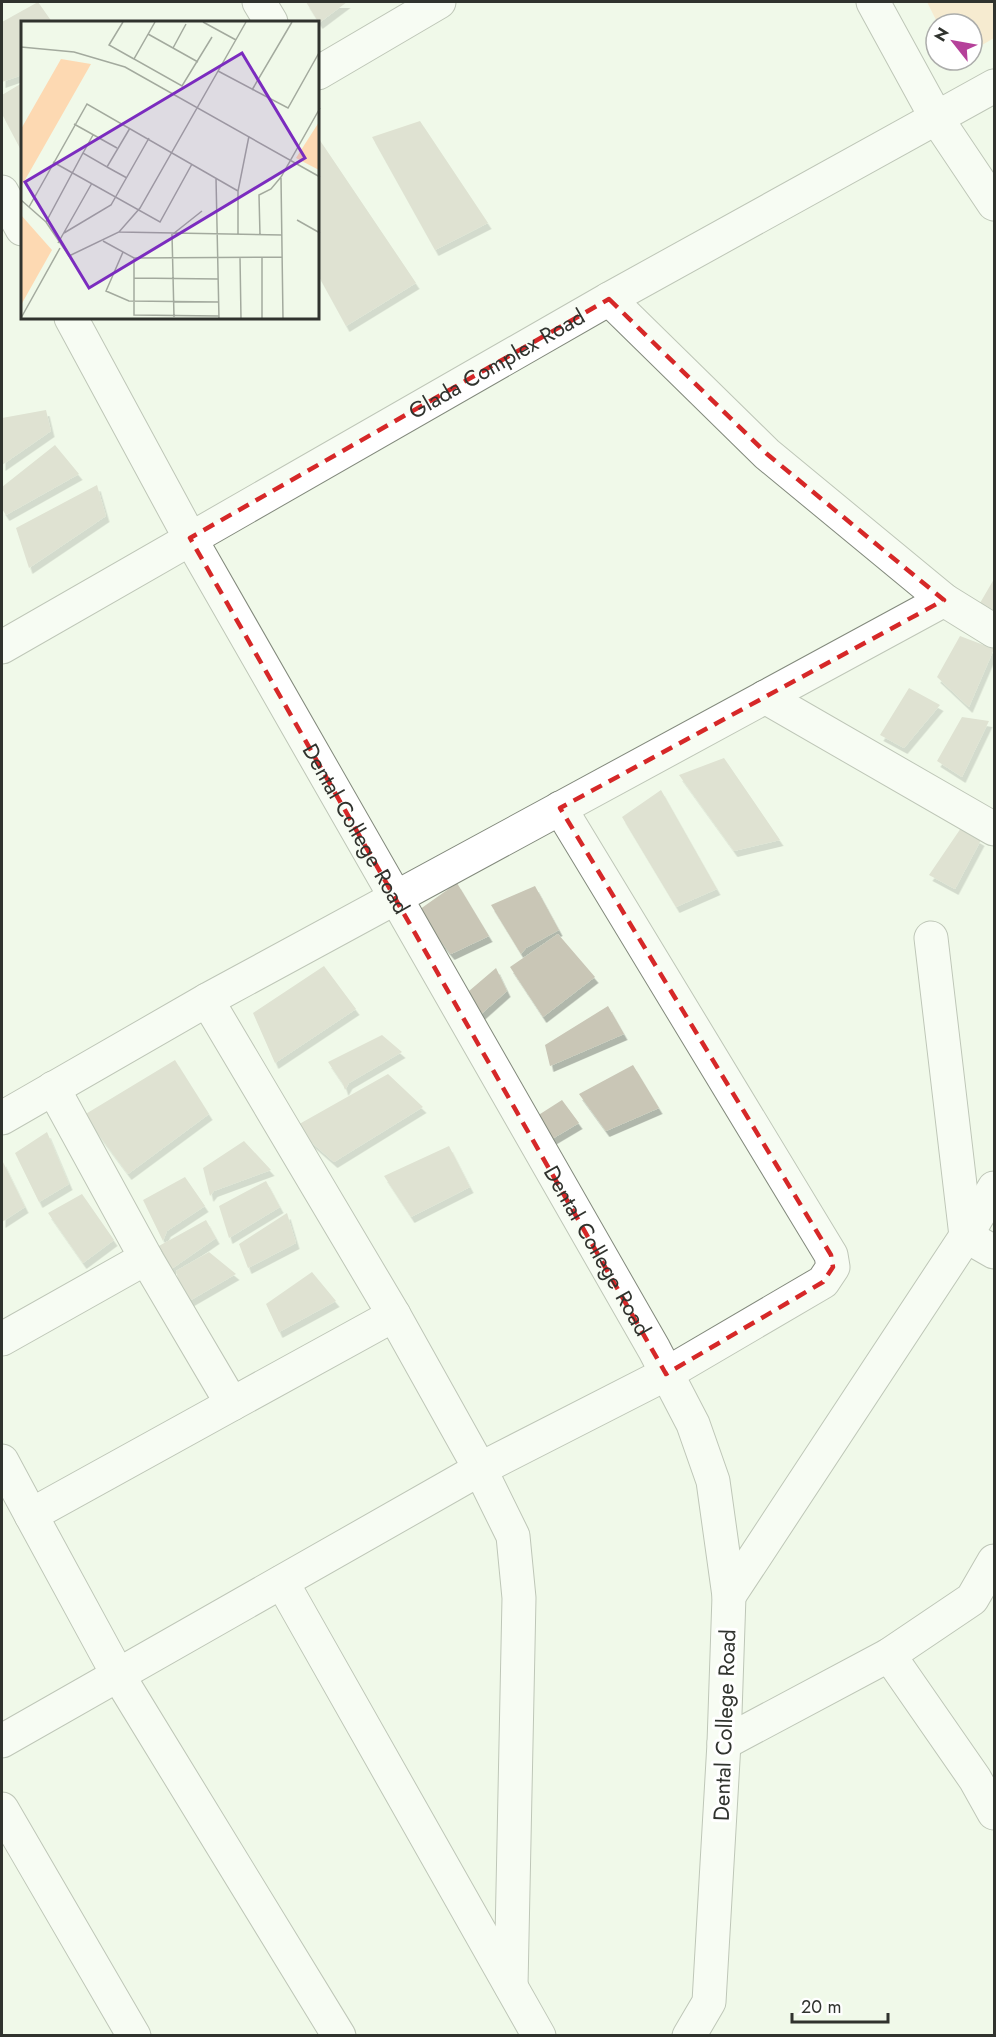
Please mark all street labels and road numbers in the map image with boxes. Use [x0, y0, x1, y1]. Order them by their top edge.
street label: Glada Complex Road [402, 300, 591, 427]
street label: Dental College Road [295, 737, 418, 920]
street label: Dental College Road [536, 1159, 659, 1342]
street label: Dental College Road [705, 1629, 743, 1821]

